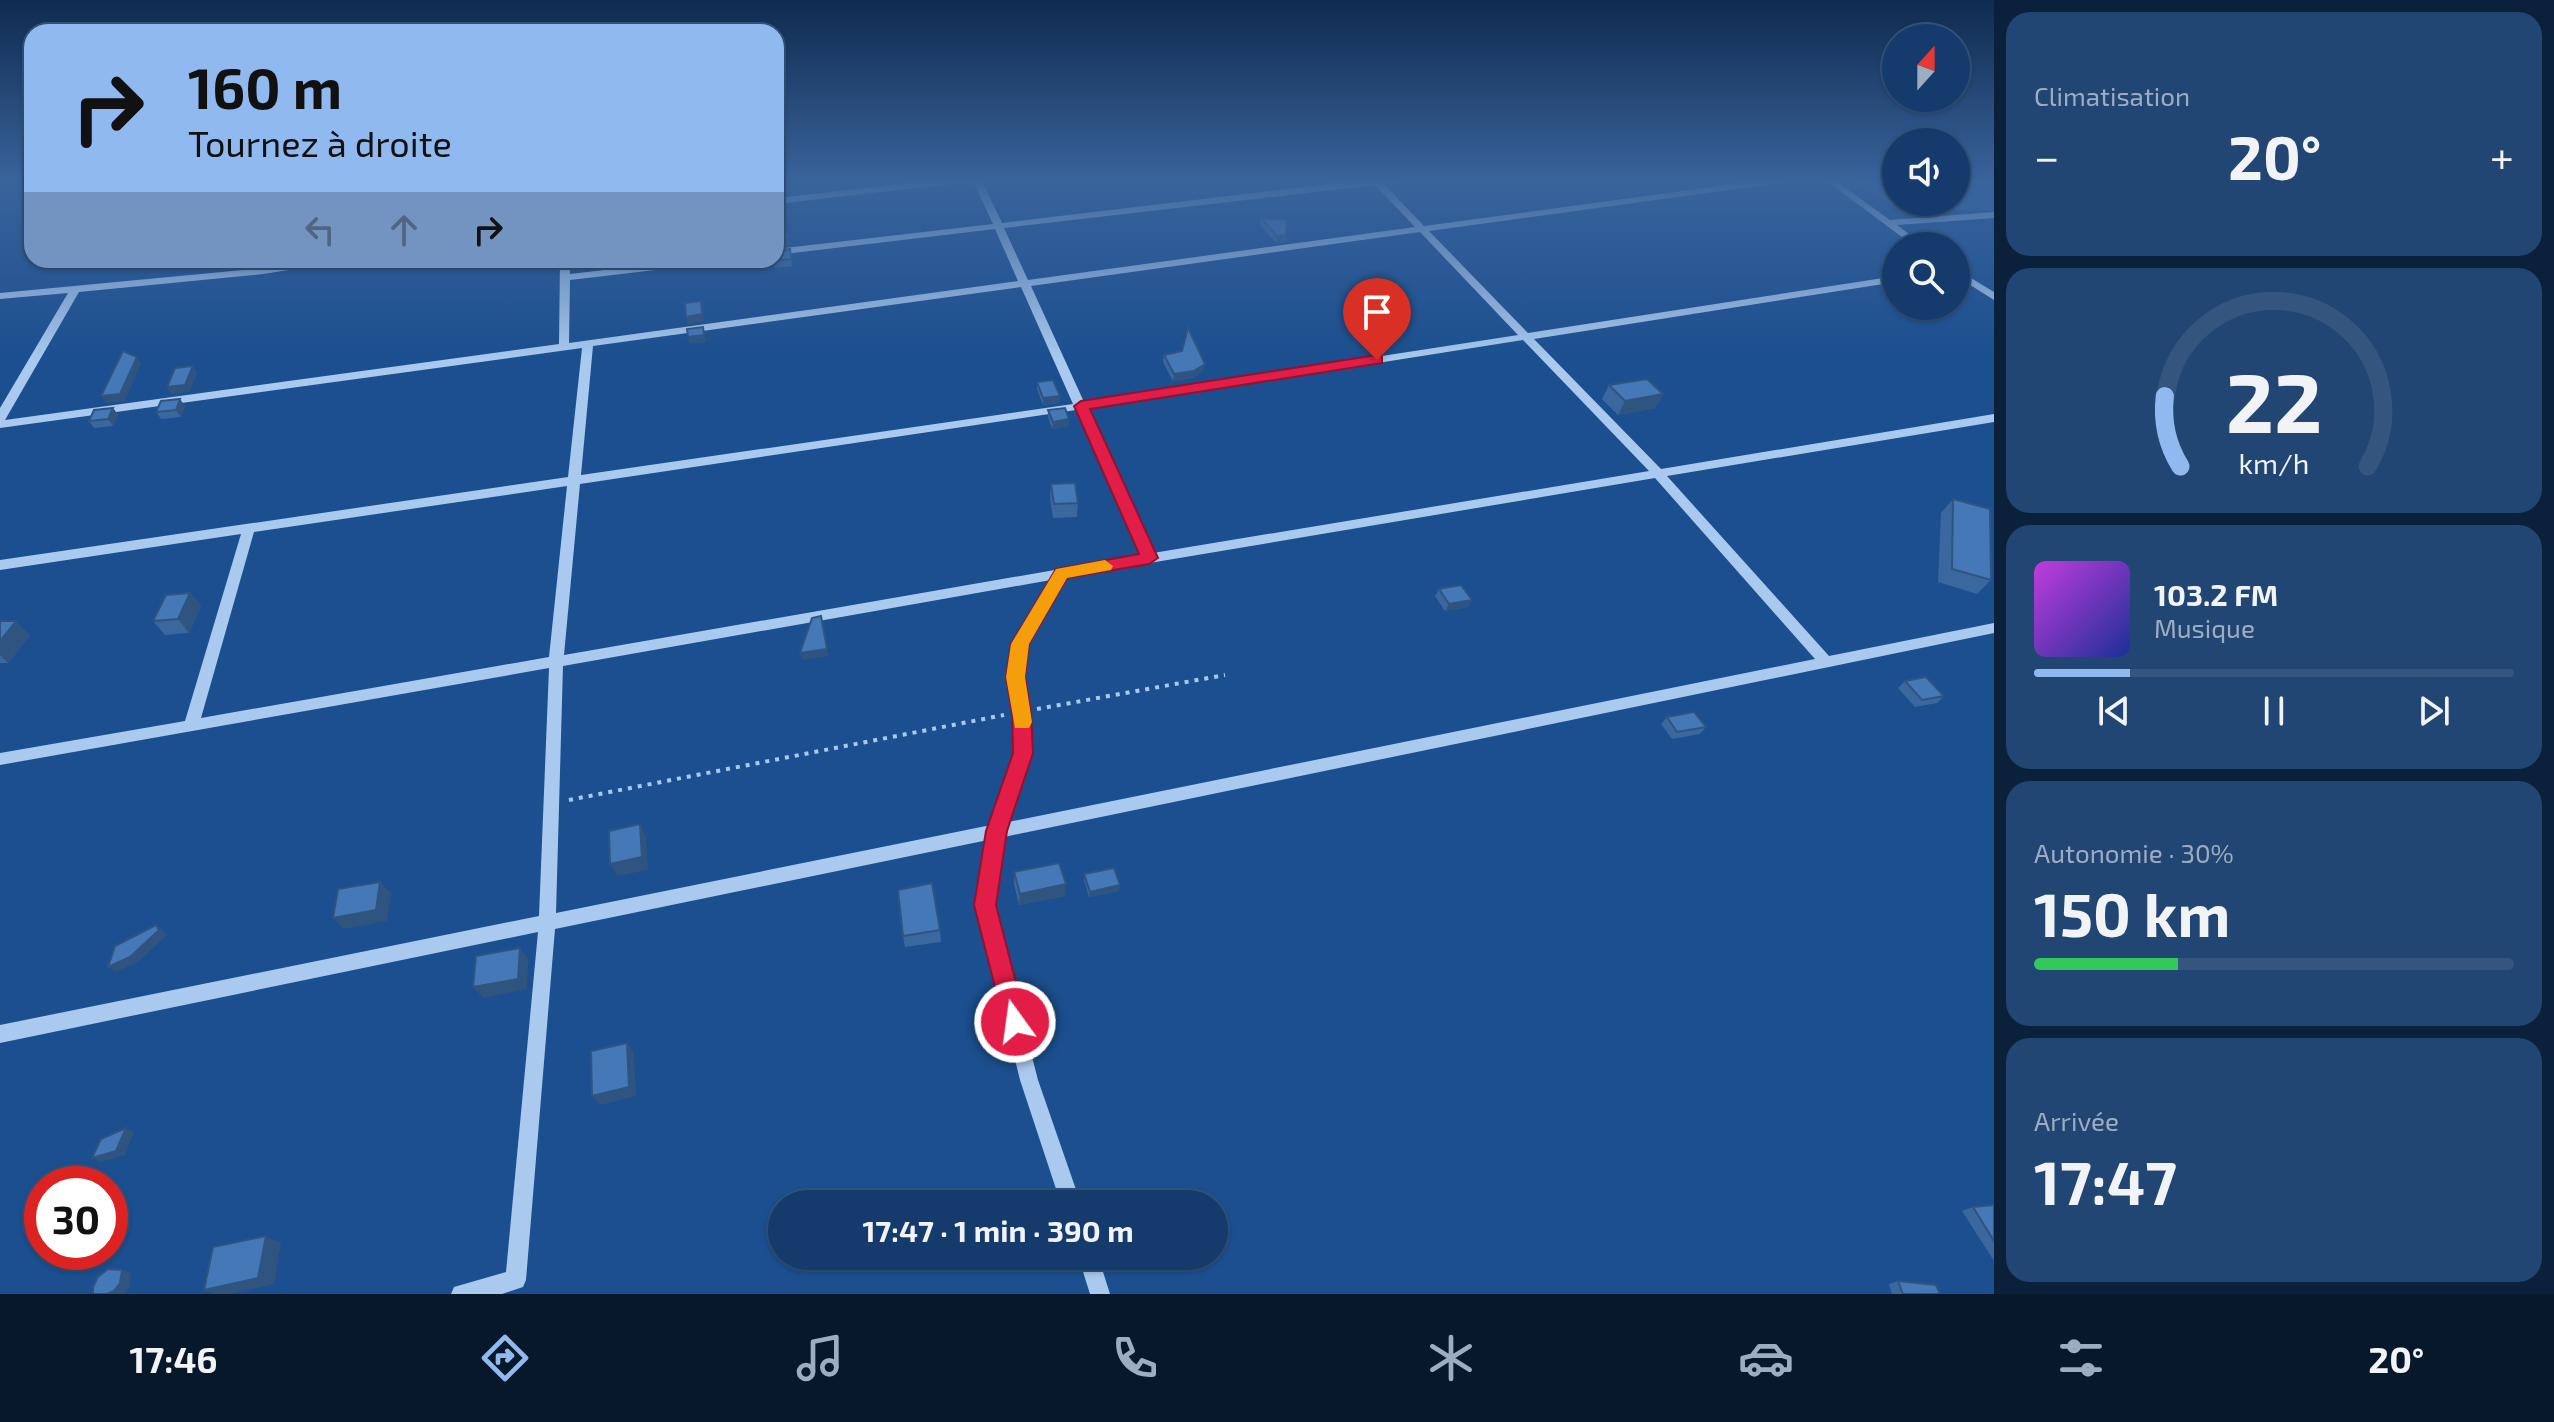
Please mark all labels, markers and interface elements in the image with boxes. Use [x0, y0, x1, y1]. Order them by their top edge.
north arrow [1882, 24, 1970, 112]
map controls [1882, 24, 1970, 320]
text: 160 m [188, 53, 342, 120]
icon: right [56, 56, 160, 160]
text: Climatisation [2034, 80, 2190, 111]
text: 20° [2228, 120, 2321, 192]
text: Tournez à droite [188, 121, 452, 164]
button: sound [1882, 128, 1970, 216]
text: − [2034, 129, 2060, 182]
text: + [2490, 129, 2514, 182]
icon: left [298, 208, 342, 252]
icon: ahead [382, 208, 426, 252]
icon: right [466, 208, 510, 252]
button: search [1882, 232, 1970, 320]
pin [1343, 278, 1411, 360]
icon: arrive [1355, 290, 1399, 334]
text: 22 [2226, 349, 2322, 449]
text: km/h [2239, 445, 2309, 480]
text: 103.2 FM [2154, 576, 2278, 612]
text: Musique [2154, 612, 2255, 643]
icon: previous [2092, 689, 2136, 733]
icon: pause [2252, 689, 2296, 733]
icon: next [2412, 689, 2456, 733]
text: Autonomie · 30% [2034, 837, 2234, 868]
text: 150 km [2034, 877, 2230, 949]
position arrow [973, 980, 1057, 1064]
text: Arrivée [2034, 1105, 2119, 1136]
text: 17:47 [2034, 1145, 2177, 1217]
speed limit sign: 30 [24, 1166, 128, 1270]
text: 17:47 · 1 min · 390 m [862, 1212, 1134, 1248]
icon: directions [477, 1330, 533, 1386]
icon: music [792, 1330, 848, 1386]
icon: phone [1107, 1330, 1163, 1386]
icon: climate [1423, 1330, 1479, 1386]
icon: car [1738, 1330, 1794, 1386]
icon: filters [2053, 1330, 2109, 1386]
text: 17:46 [130, 1337, 218, 1380]
text: 20° [2368, 1337, 2424, 1380]

